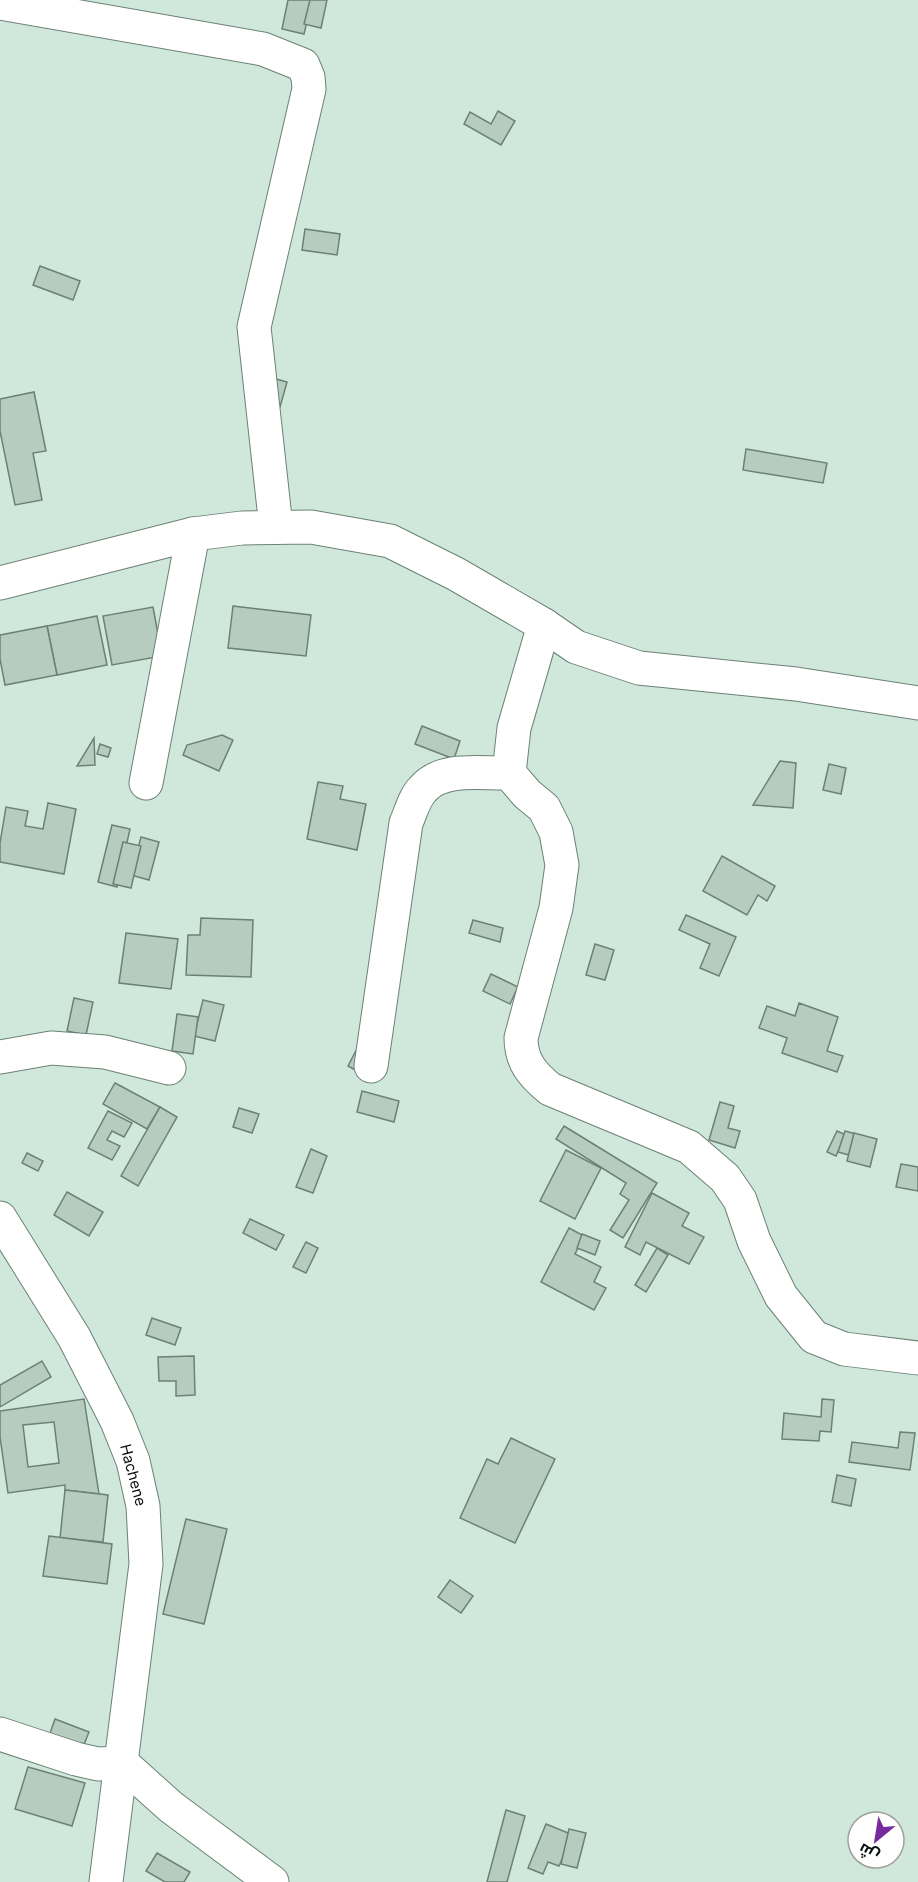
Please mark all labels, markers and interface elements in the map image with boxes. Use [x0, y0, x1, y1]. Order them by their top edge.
street label: Hachene [116, 1442, 151, 1508]
north arrow [846, 1810, 906, 1870]
text: ش [855, 1839, 882, 1867]

